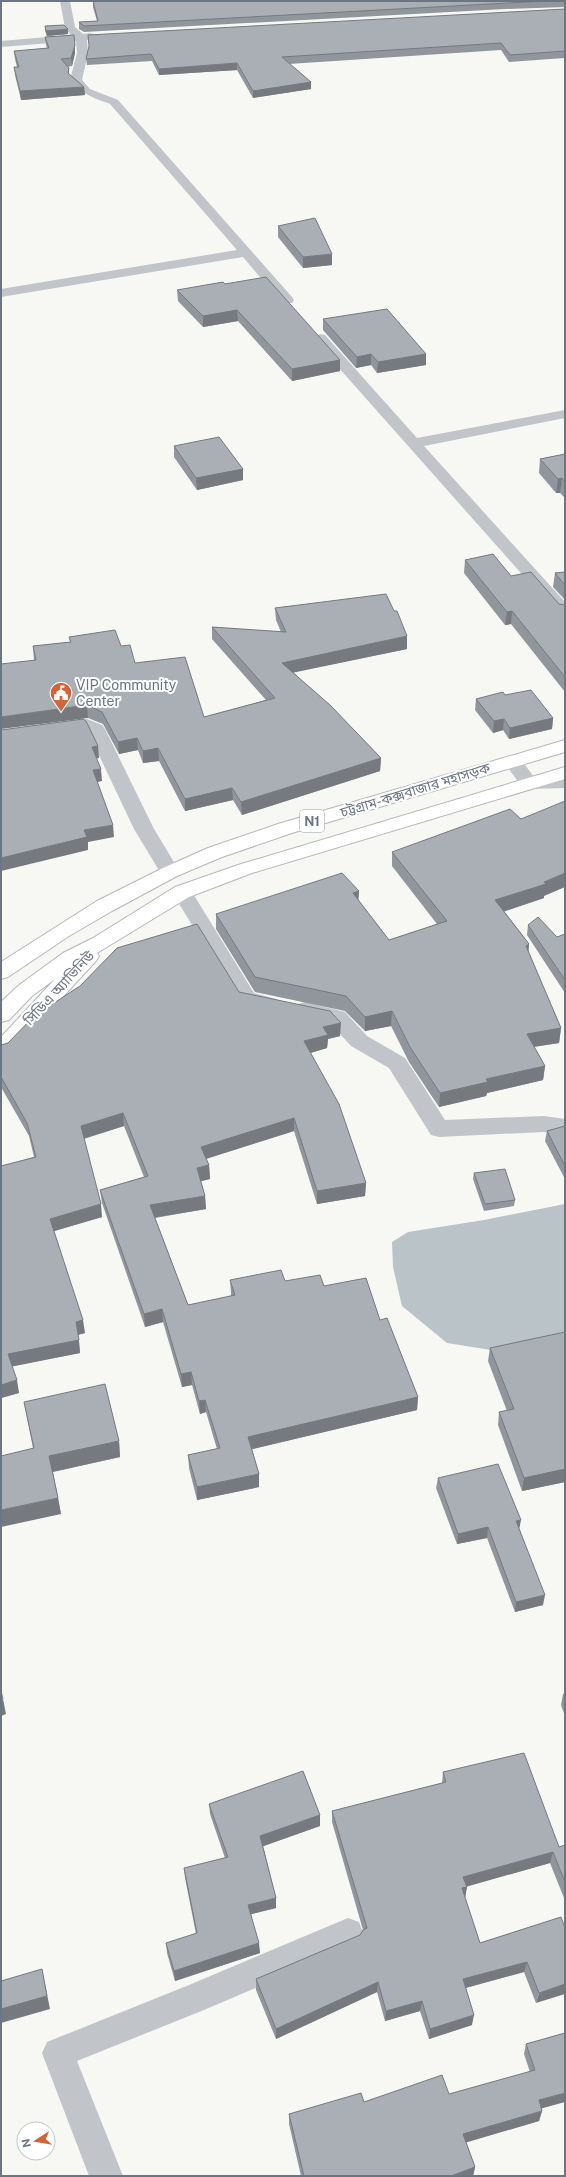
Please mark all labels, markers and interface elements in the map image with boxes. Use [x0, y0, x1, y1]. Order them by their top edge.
place label: VIP Community Center [76, 677, 177, 709]
public building icon: VIP Community Center [48, 680, 74, 713]
street label: চট্টগ্রাম-কক্সবাজার মহাসড়ক [337, 759, 493, 821]
road number: N1 [300, 810, 324, 832]
street label: সিডিএ অ্যাভিনিউ [20, 947, 98, 1029]
north arrow [16, 2121, 56, 2161]
text: N [19, 2138, 33, 2149]

